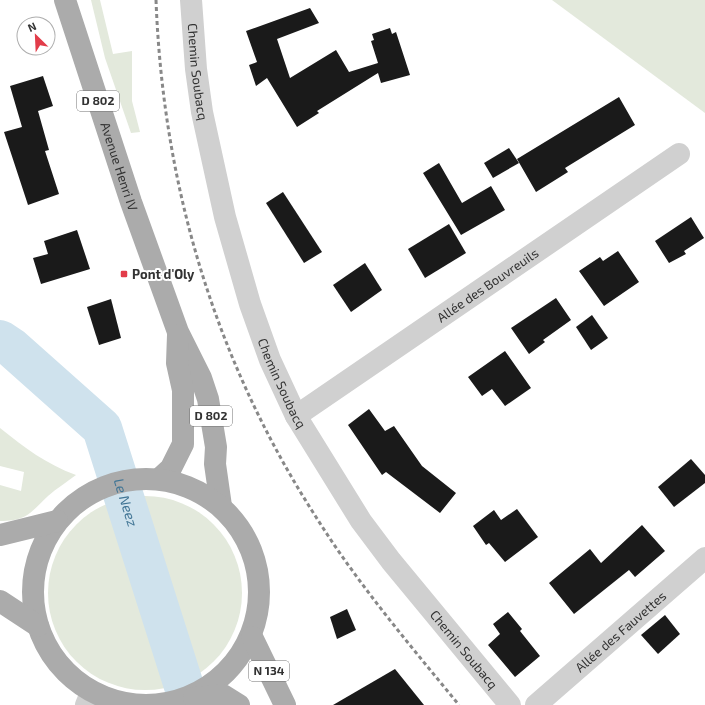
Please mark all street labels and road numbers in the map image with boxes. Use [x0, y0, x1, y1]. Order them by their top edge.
street label: Chemin Soubacq [185, 23, 212, 122]
road number: D 802 [77, 91, 119, 111]
street label: Avenue Henri IV [97, 120, 142, 213]
street label: Allée des Bouvreuils [434, 245, 541, 325]
street label: Chemin Soubacq [255, 336, 310, 431]
road number: D 802 [190, 406, 232, 426]
street label: Allée des Fauvettes [572, 588, 669, 675]
street label: Chemin Soubacq [427, 607, 501, 692]
road number: N 134 [249, 661, 289, 681]

